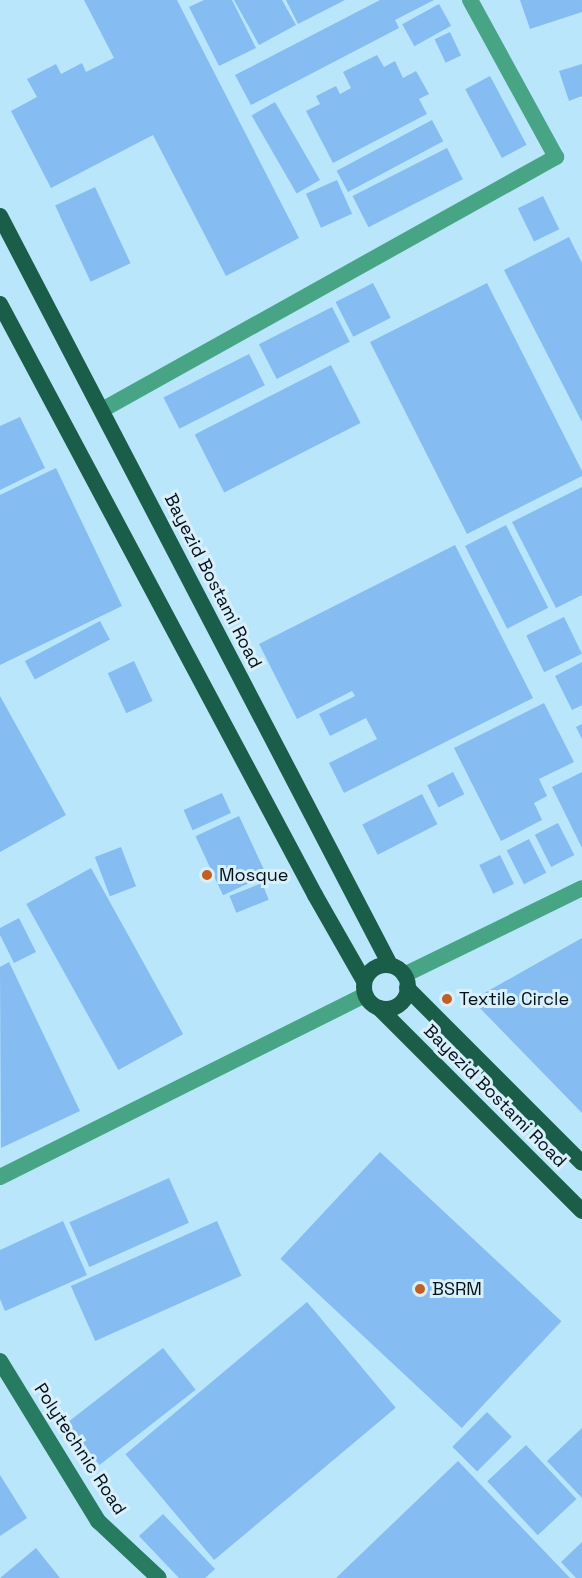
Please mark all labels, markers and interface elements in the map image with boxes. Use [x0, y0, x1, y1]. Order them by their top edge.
street label: Bayezid Bostami Road [160, 490, 266, 672]
place label: Mosque [219, 864, 288, 886]
marker: Mosque [200, 868, 214, 882]
place label: Textile Circle [459, 988, 569, 1010]
marker: Textile Circle [440, 992, 454, 1006]
street label: Bayezid Bostami Road [419, 1020, 571, 1172]
place label: BSRM [432, 1278, 482, 1300]
marker: BSRM [413, 1282, 427, 1296]
street label: Polytechnic Road [29, 1379, 131, 1519]

